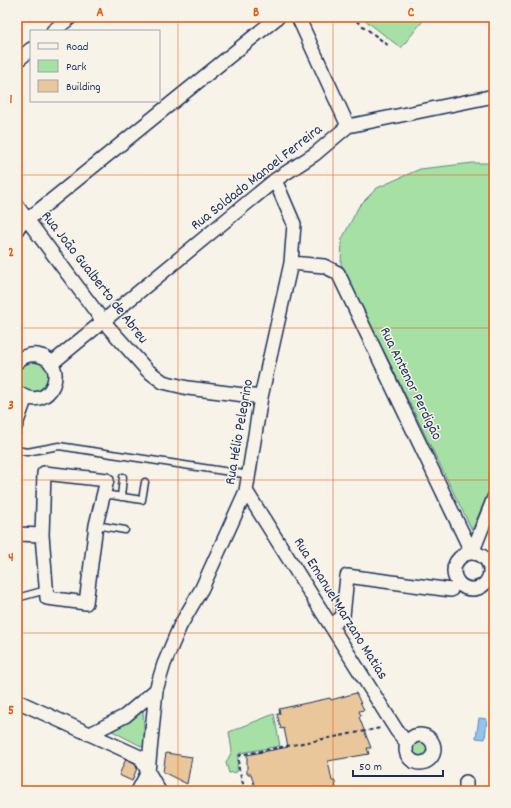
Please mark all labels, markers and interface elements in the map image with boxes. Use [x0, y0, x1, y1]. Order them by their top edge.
text: A [96, 4, 104, 23]
text: B [253, 4, 259, 23]
text: C [408, 4, 415, 23]
legend [30, 30, 160, 102]
text: Road [66, 39, 88, 56]
text: Park [66, 59, 87, 76]
text: Building [66, 79, 101, 96]
text: 1 [10, 91, 13, 110]
street label: Rua Soldado Manoel Ferreira [187, 119, 328, 236]
street label: Rua João Gualberto de Abreu [35, 207, 153, 349]
text: 2 [8, 244, 14, 263]
street label: Rua Antenor Perdigão [373, 324, 447, 445]
street label: Rua Hélio Pelegrino [220, 377, 260, 487]
text: 3 [8, 397, 14, 416]
street label: Rua Emanuel Marzano Matias [287, 534, 393, 684]
text: 4 [8, 549, 14, 568]
text: 5 [8, 702, 14, 721]
scale bar [353, 752, 443, 778]
text: 50 m [359, 759, 382, 776]

